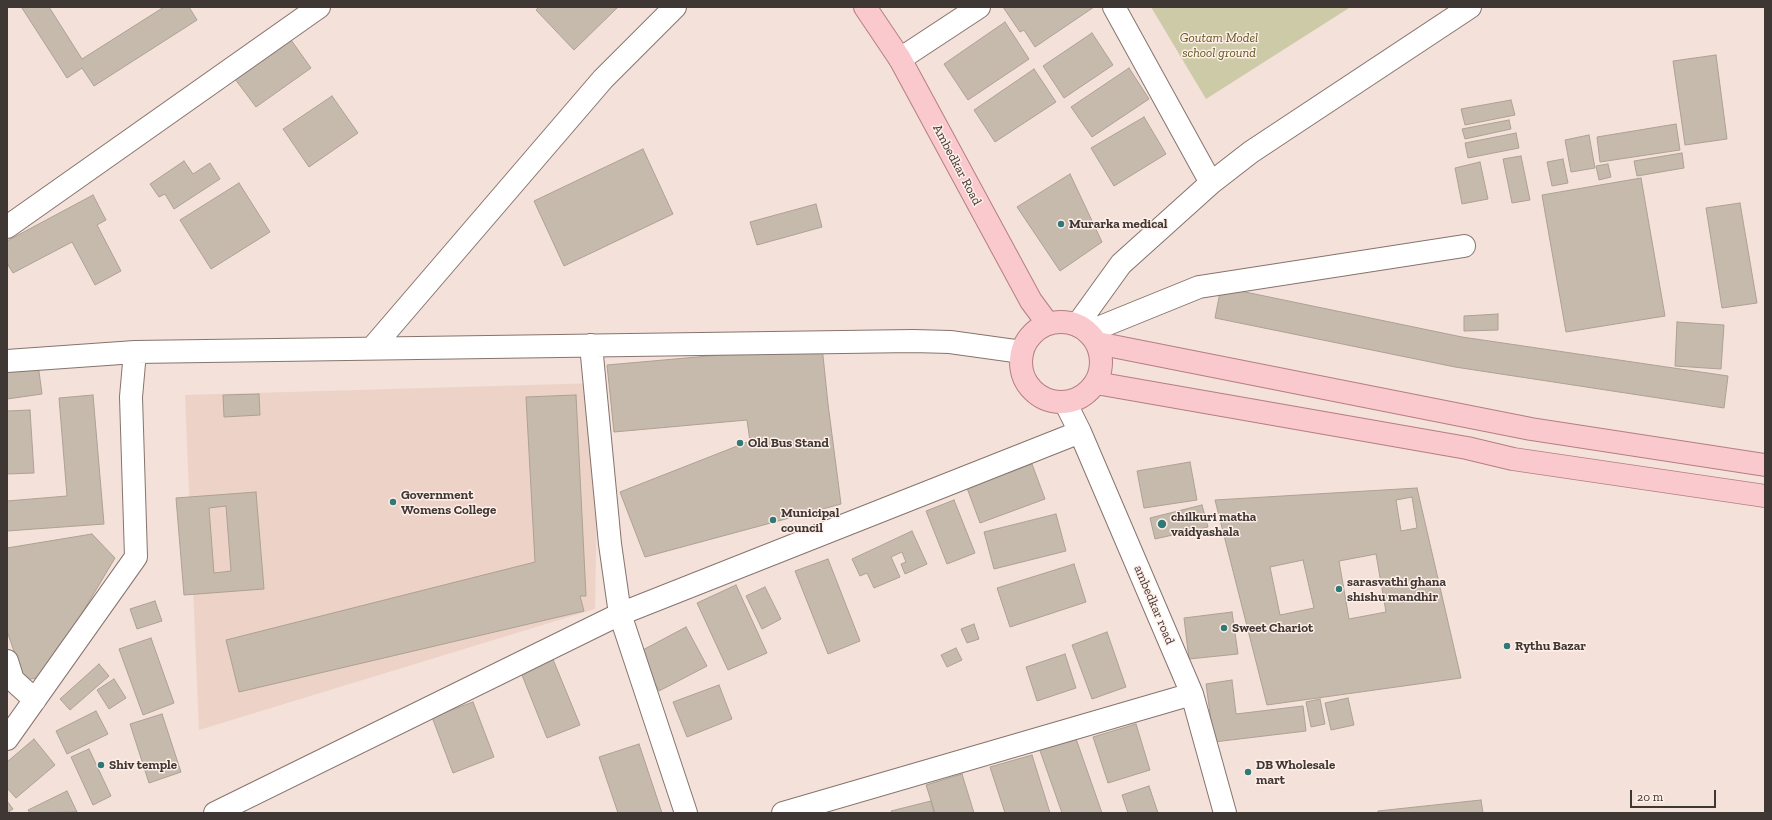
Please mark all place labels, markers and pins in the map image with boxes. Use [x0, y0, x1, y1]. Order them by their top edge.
place label: Murarka medical [1069, 216, 1168, 232]
marker: Murarka medical [1056, 219, 1066, 229]
place label: Old Bus Stand [748, 435, 829, 451]
marker: Old Bus Stand [735, 438, 745, 448]
place label: Government Womens College [401, 487, 496, 518]
marker: Government Womens College [388, 497, 398, 507]
place label: Municipal council [781, 505, 839, 536]
place label: chilkuri matha vaidyashala [1171, 509, 1256, 540]
marker: Municipal council [768, 515, 778, 525]
marker: chilkuri matha vaidyashala [1156, 518, 1168, 530]
place label: sarasvathi ghana shishu mandhir [1347, 574, 1446, 605]
marker: sarasvathi ghana shishu mandhir [1334, 584, 1344, 594]
place label: Sweet Chariot [1232, 620, 1313, 636]
marker: Sweet Chariot [1219, 623, 1229, 633]
place label: Rythu Bazar [1515, 638, 1586, 654]
marker: Rythu Bazar [1502, 641, 1512, 651]
place label: Shiv temple [109, 757, 177, 773]
place label: DB Wholesale mart [1256, 757, 1335, 788]
marker: Shiv temple [96, 760, 106, 770]
marker: DB Wholesale mart [1243, 767, 1253, 777]

